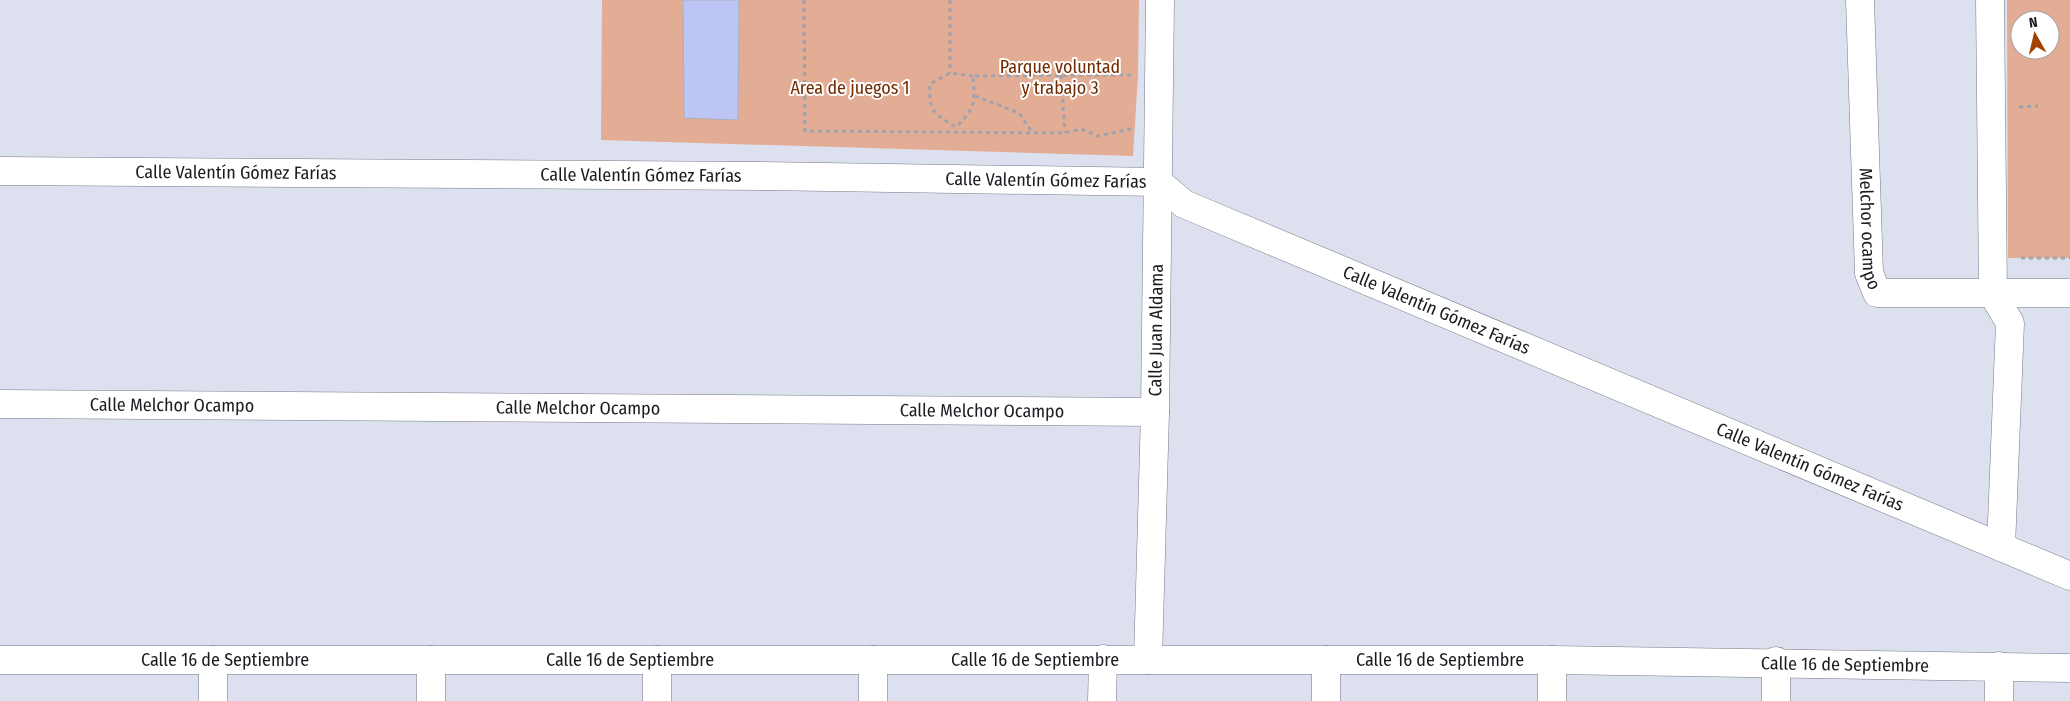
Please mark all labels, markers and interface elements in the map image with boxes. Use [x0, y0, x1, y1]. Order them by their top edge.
north arrow [2010, 10, 2060, 60]
text: N [2028, 14, 2039, 32]
park label: Parque voluntad y trabajo 3 [1000, 56, 1120, 99]
park label: Area de juegos 1 [790, 77, 910, 99]
street label: Calle Valentín Gómez Farías [135, 161, 337, 184]
street label: Calle Valentín Gómez Farías [540, 164, 742, 187]
street label: Melchor ocampo [1855, 167, 1886, 293]
street label: Calle Valentín Gómez Farías [945, 168, 1147, 193]
street label: Calle Valentín Gómez Farías [1340, 261, 1534, 359]
street label: Calle Juan Aldama [1144, 264, 1168, 396]
street label: Calle Melchor Ocampo [90, 394, 254, 417]
street label: Calle Melchor Ocampo [496, 396, 660, 420]
street label: Calle Melchor Ocampo [900, 399, 1064, 422]
street label: Calle Valentín Gómez Farías [1713, 418, 1907, 516]
street label: Calle 16 de Septiembre [141, 649, 309, 671]
street label: Calle 16 de Septiembre [546, 649, 714, 671]
street label: Calle 16 de Septiembre [951, 649, 1119, 671]
street label: Calle 16 de Septiembre [1356, 649, 1524, 671]
street label: Calle 16 de Septiembre [1761, 652, 1929, 677]

